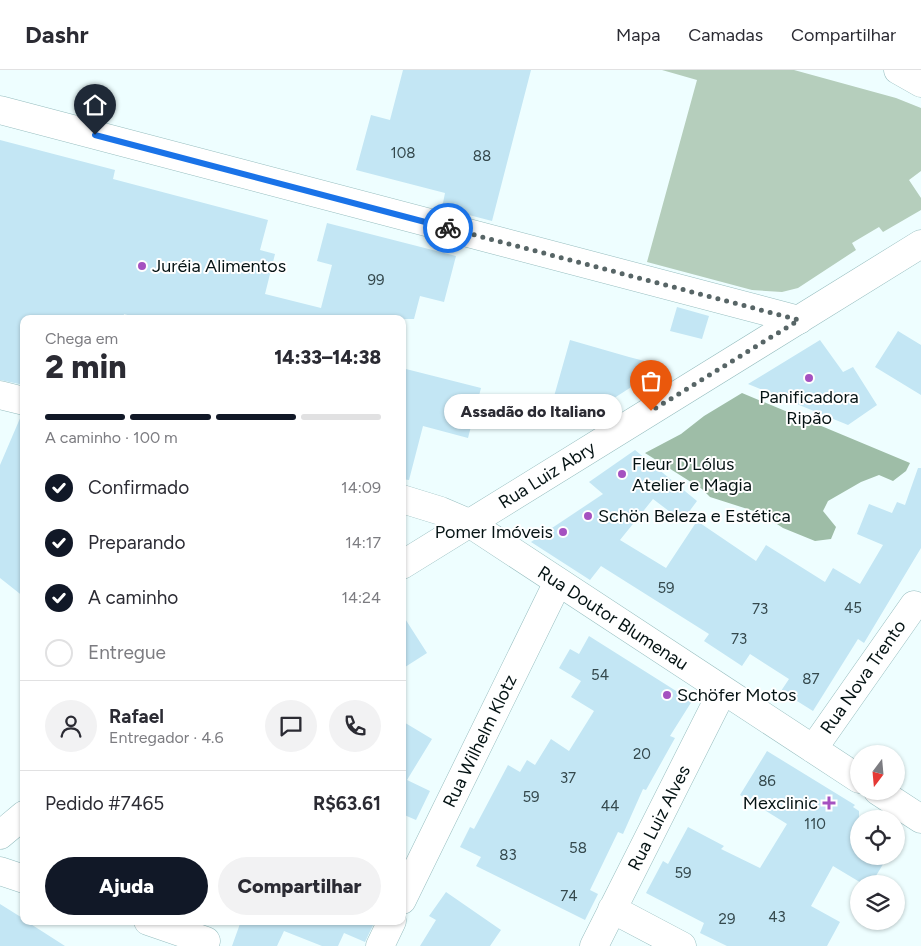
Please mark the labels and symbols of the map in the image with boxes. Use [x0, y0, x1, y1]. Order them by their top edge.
pin [74, 84, 116, 135]
house number: 108 [390, 144, 416, 162]
house number: 88 [473, 147, 491, 165]
courier [423, 203, 473, 253]
place label: Juréia Alimentos [152, 255, 286, 277]
marker: Juréia Alimentos [136, 260, 148, 272]
house number: 99 [368, 271, 384, 289]
pin [630, 360, 672, 411]
marker: Panificadora Ripão [803, 372, 815, 384]
place label: Panificadora Ripão [759, 386, 859, 429]
callout: Assadão do Italiano [443, 394, 621, 428]
street label: Rua Luiz Abry [494, 436, 600, 513]
place label: Fleur D'Lólus Atelier e Magia [632, 453, 752, 496]
marker: Fleur D'Lólus Atelier e Magia [616, 468, 628, 480]
place label: Schön Beleza e Estética [598, 505, 791, 527]
marker: Schön Beleza e Estética [582, 510, 594, 522]
place label: Pomer Imóveis [435, 521, 553, 543]
marker: Pomer Imóveis [557, 526, 569, 538]
street label: Rua Doutor Blumenau [534, 561, 692, 675]
house number: 59 [657, 579, 675, 597]
house number: 45 [844, 599, 862, 617]
house number: 73 [752, 600, 768, 618]
street label: Rua Nova Trento [816, 616, 910, 738]
house number: 73 [731, 630, 747, 648]
house number: 54 [591, 666, 609, 684]
house number: 87 [802, 670, 820, 688]
street label: Rua Wilhelm Klotz [438, 671, 522, 811]
place label: Schöfer Motos [677, 684, 796, 706]
marker: Schöfer Motos [661, 689, 673, 701]
house number: 20 [633, 745, 651, 763]
north arrow [850, 745, 905, 800]
street label: Rua Luiz Alves [623, 762, 695, 874]
house number: 37 [560, 769, 576, 787]
house number: 86 [758, 772, 776, 790]
house number: 59 [522, 788, 540, 806]
place label: Mexclinic [743, 792, 818, 814]
marker: Mexclinic [822, 796, 836, 810]
house number: 44 [601, 797, 619, 815]
house number: 110 [804, 815, 826, 833]
house number: 58 [569, 839, 587, 857]
house number: 83 [499, 846, 517, 864]
house number: 59 [674, 864, 692, 882]
house number: 74 [560, 887, 578, 905]
house number: 43 [768, 908, 786, 926]
house number: 29 [719, 910, 735, 928]

